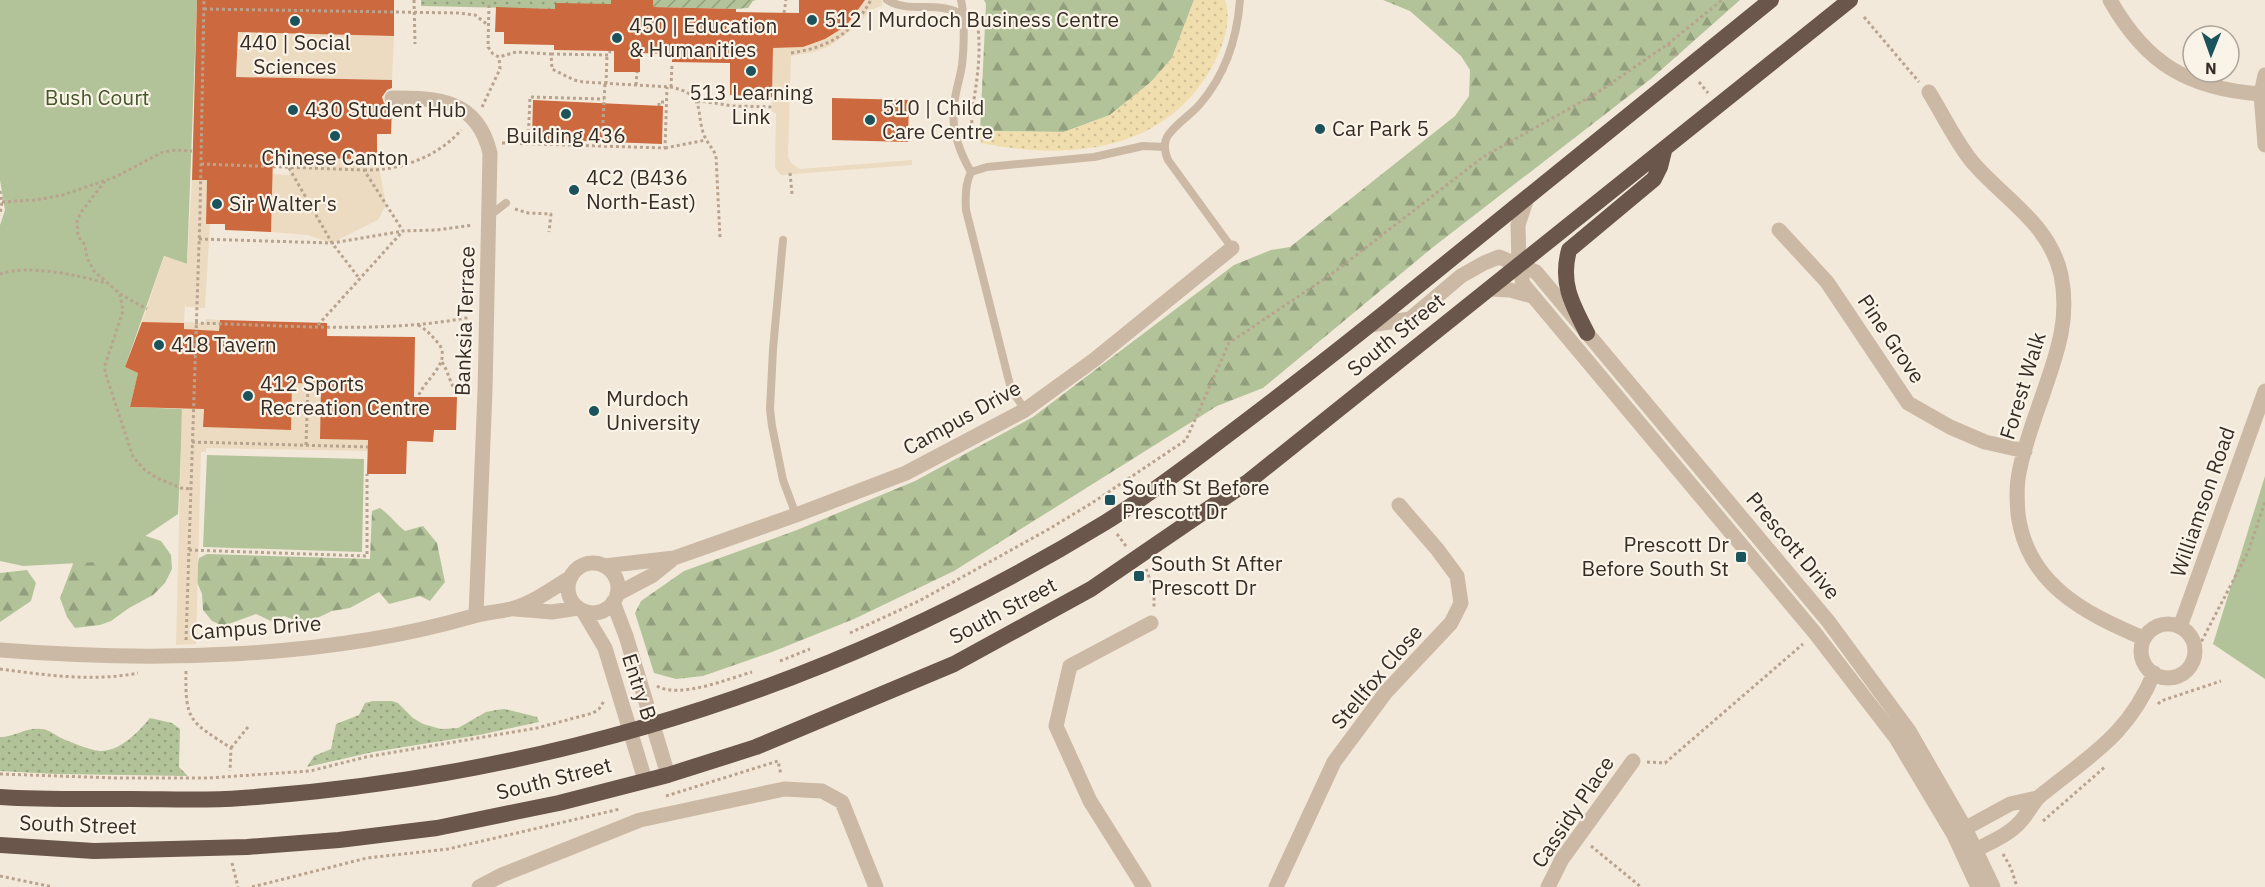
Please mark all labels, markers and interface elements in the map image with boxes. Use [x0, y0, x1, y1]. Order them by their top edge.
place label: 512 | Murdoch Business Centre [824, 5, 1119, 33]
place label: 450 | Education & Humanities [629, 11, 778, 63]
marker: 512 | Murdoch Business Centre [805, 13, 819, 27]
marker: 440 | Social Sciences [288, 14, 302, 28]
north arrow [2181, 24, 2241, 84]
place label: 440 | Social Sciences [239, 28, 351, 80]
marker: 450 | Education & Humanities [610, 31, 624, 45]
text: N [2205, 59, 2217, 79]
marker: 513 Learning Link [744, 64, 758, 78]
place label: 513 Learning Link [689, 78, 813, 130]
park label: Bush Court [45, 83, 149, 111]
place label: 510 | Child Care Centre [882, 93, 993, 145]
place label: 430 Student Hub [305, 95, 466, 123]
marker: 430 Student Hub [286, 103, 300, 117]
marker: Building 436 [559, 107, 573, 121]
marker: 510 | Child Care Centre [863, 113, 877, 127]
place label: Car Park 5 [1332, 114, 1429, 142]
place label: Building 436 [506, 121, 626, 149]
marker: Car Park 5 [1313, 122, 1327, 136]
marker: Chinese Canton [328, 129, 342, 143]
place label: Chinese Canton [261, 143, 409, 171]
place label: 4C2 (B436 North-East) [586, 163, 696, 215]
marker: 4C2 (B436 North-East) [567, 183, 581, 197]
place label: Sir Walter's [229, 189, 337, 217]
marker: Sir Walter's [210, 197, 224, 211]
street label: Banksia Terrace [447, 245, 481, 396]
street label: South Street [1341, 286, 1450, 382]
street label: Pine Grove [1852, 288, 1932, 388]
street label: Forest Walk [1992, 329, 2052, 443]
place label: 418 Tavern [171, 330, 277, 358]
marker: 418 Tavern [152, 338, 166, 352]
place label: 412 Sports Recreation Centre [260, 369, 430, 421]
street label: Campus Drive [898, 373, 1025, 461]
place label: Murdoch University [606, 384, 701, 436]
marker: 412 Sports Recreation Centre [241, 389, 255, 403]
marker: Murdoch University [587, 404, 601, 418]
street label: Williamson Road [2163, 423, 2241, 581]
place label: South St Before Prescott Dr [1122, 473, 1270, 525]
street label: Prescott Drive [1741, 486, 1847, 605]
marker: South St Before Prescott Dr [1103, 493, 1117, 507]
place label: Prescott Dr Before South St [1581, 530, 1729, 582]
place label: South St After Prescott Dr [1151, 549, 1283, 601]
marker: Prescott Dr Before South St [1734, 550, 1748, 564]
marker: South St After Prescott Dr [1132, 569, 1146, 583]
street label: South Street [944, 570, 1061, 650]
street label: Campus Drive [190, 608, 322, 646]
street label: Stellfox Close [1324, 618, 1428, 735]
street label: Entry B [616, 650, 664, 724]
street label: South Street [493, 750, 614, 806]
street label: Cassidy Place [1524, 750, 1620, 873]
street label: South Street [19, 808, 137, 840]

